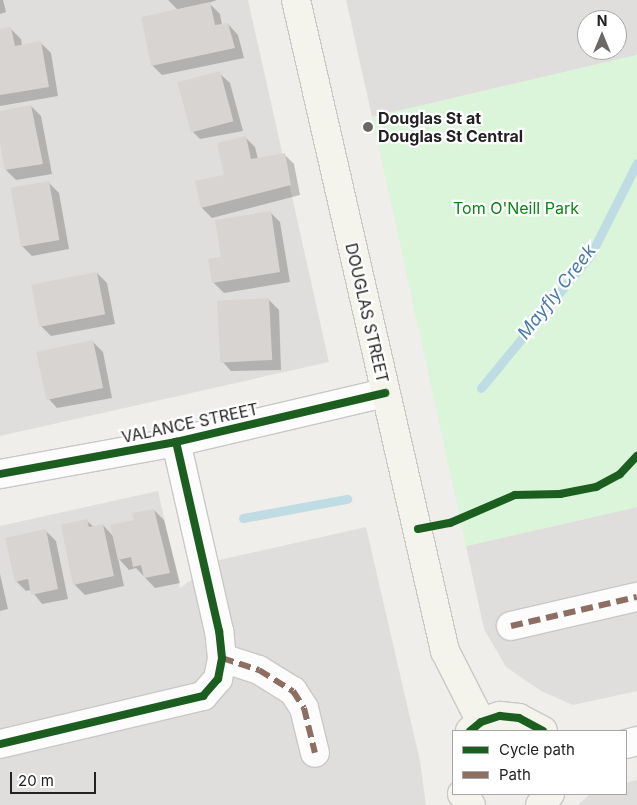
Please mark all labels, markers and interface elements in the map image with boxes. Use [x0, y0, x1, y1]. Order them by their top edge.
north arrow [577, 10, 627, 60]
text: N [597, 12, 607, 29]
place label: Douglas St at Douglas St Central [378, 108, 523, 146]
marker: Douglas St at Douglas St Central [362, 121, 374, 133]
park label: Tom O'Neill Park [453, 198, 579, 218]
water label: Mayfly Creek [513, 240, 601, 344]
street label: DOUGLAS STREET [342, 241, 392, 385]
street label: VALANCE STREET [120, 399, 260, 447]
legend [452, 730, 627, 795]
text: Cycle path [499, 740, 575, 759]
scale bar [12, 762, 99, 794]
text: Path [499, 765, 531, 784]
text: 20 m [18, 771, 54, 790]

